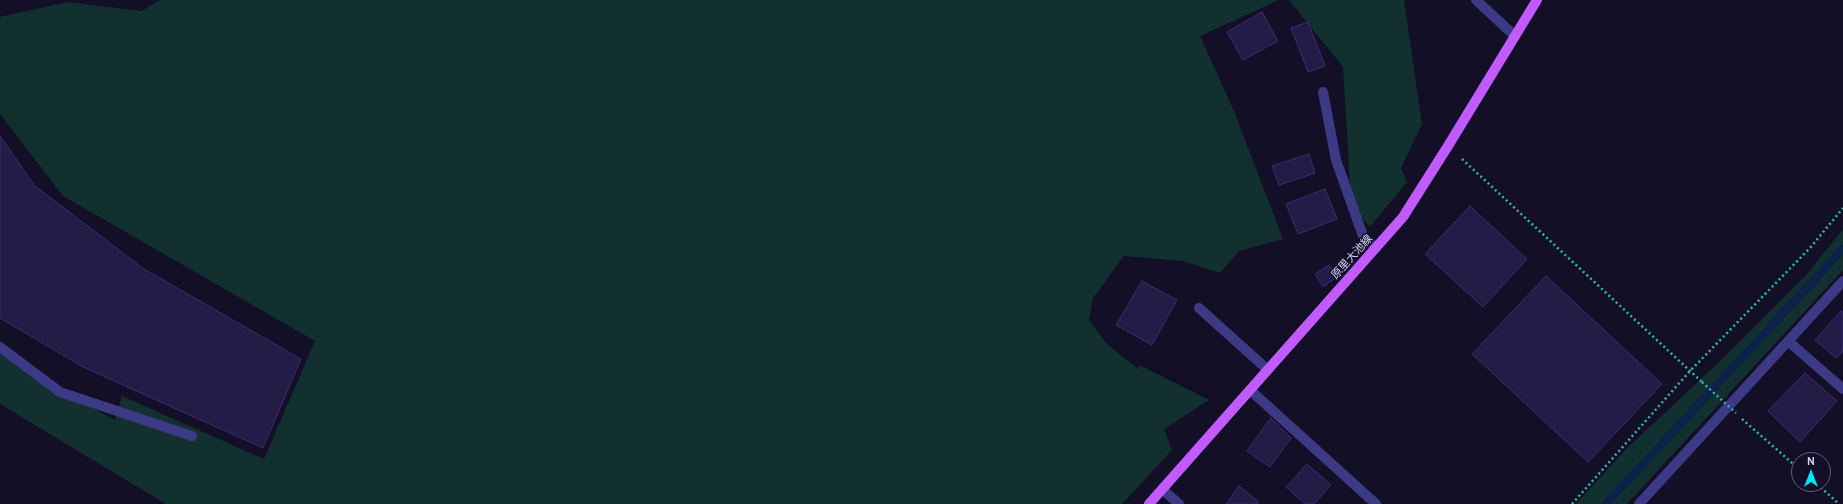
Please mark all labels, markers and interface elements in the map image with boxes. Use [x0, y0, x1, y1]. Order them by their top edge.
street label: 原里大池線 [1329, 232, 1375, 282]
north arrow [1791, 452, 1831, 492]
text: N [1807, 454, 1815, 468]

